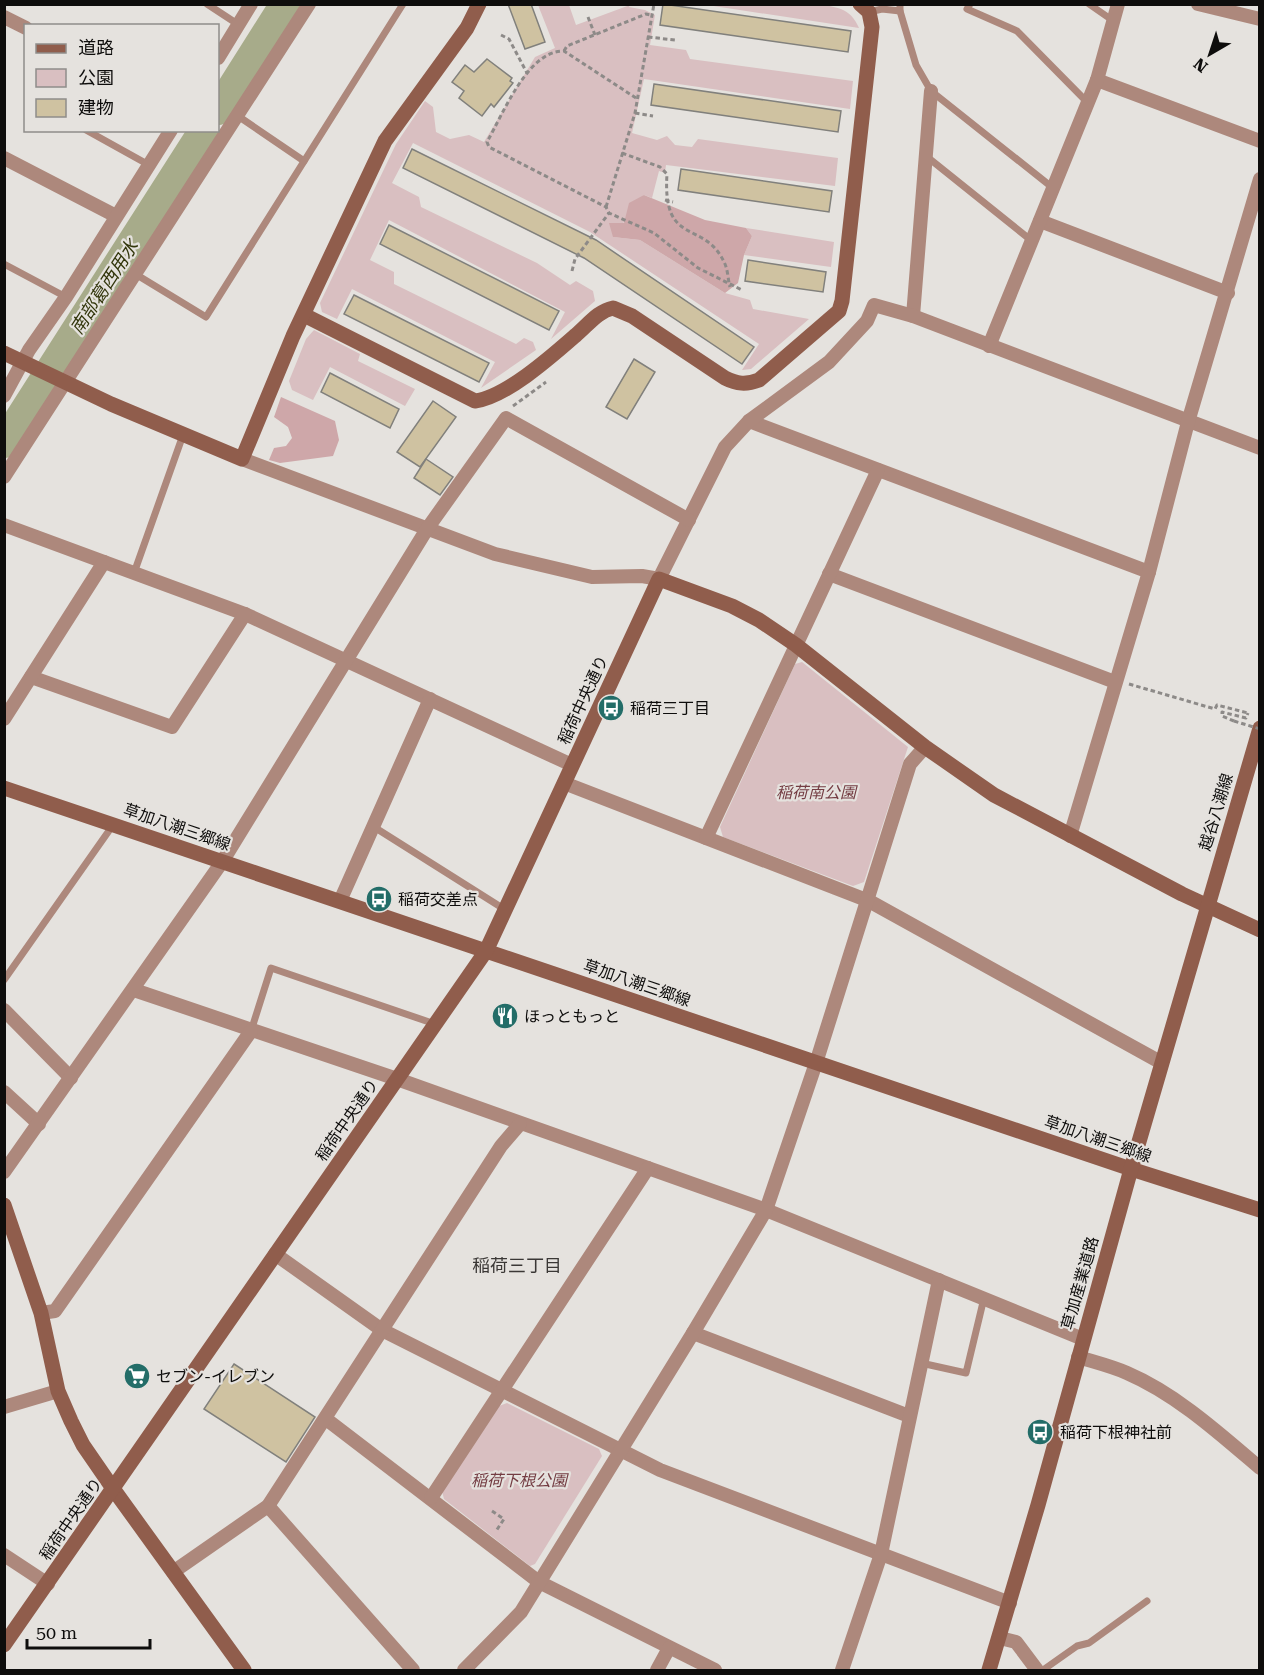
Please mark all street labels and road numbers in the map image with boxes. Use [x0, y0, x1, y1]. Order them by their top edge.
street label: 稲荷中央通り [554, 652, 612, 748]
street label: 越谷八潮線 [1195, 771, 1237, 853]
street label: 草加八潮三郷線 [121, 800, 233, 854]
street label: 草加八潮三郷線 [581, 956, 693, 1010]
street label: 稲荷中央通り [312, 1075, 382, 1165]
street label: 草加八潮三郷線 [1042, 1112, 1154, 1166]
street label: 草加産業道路 [1058, 1234, 1102, 1332]
street label: 稲荷中央通り [36, 1474, 106, 1564]

